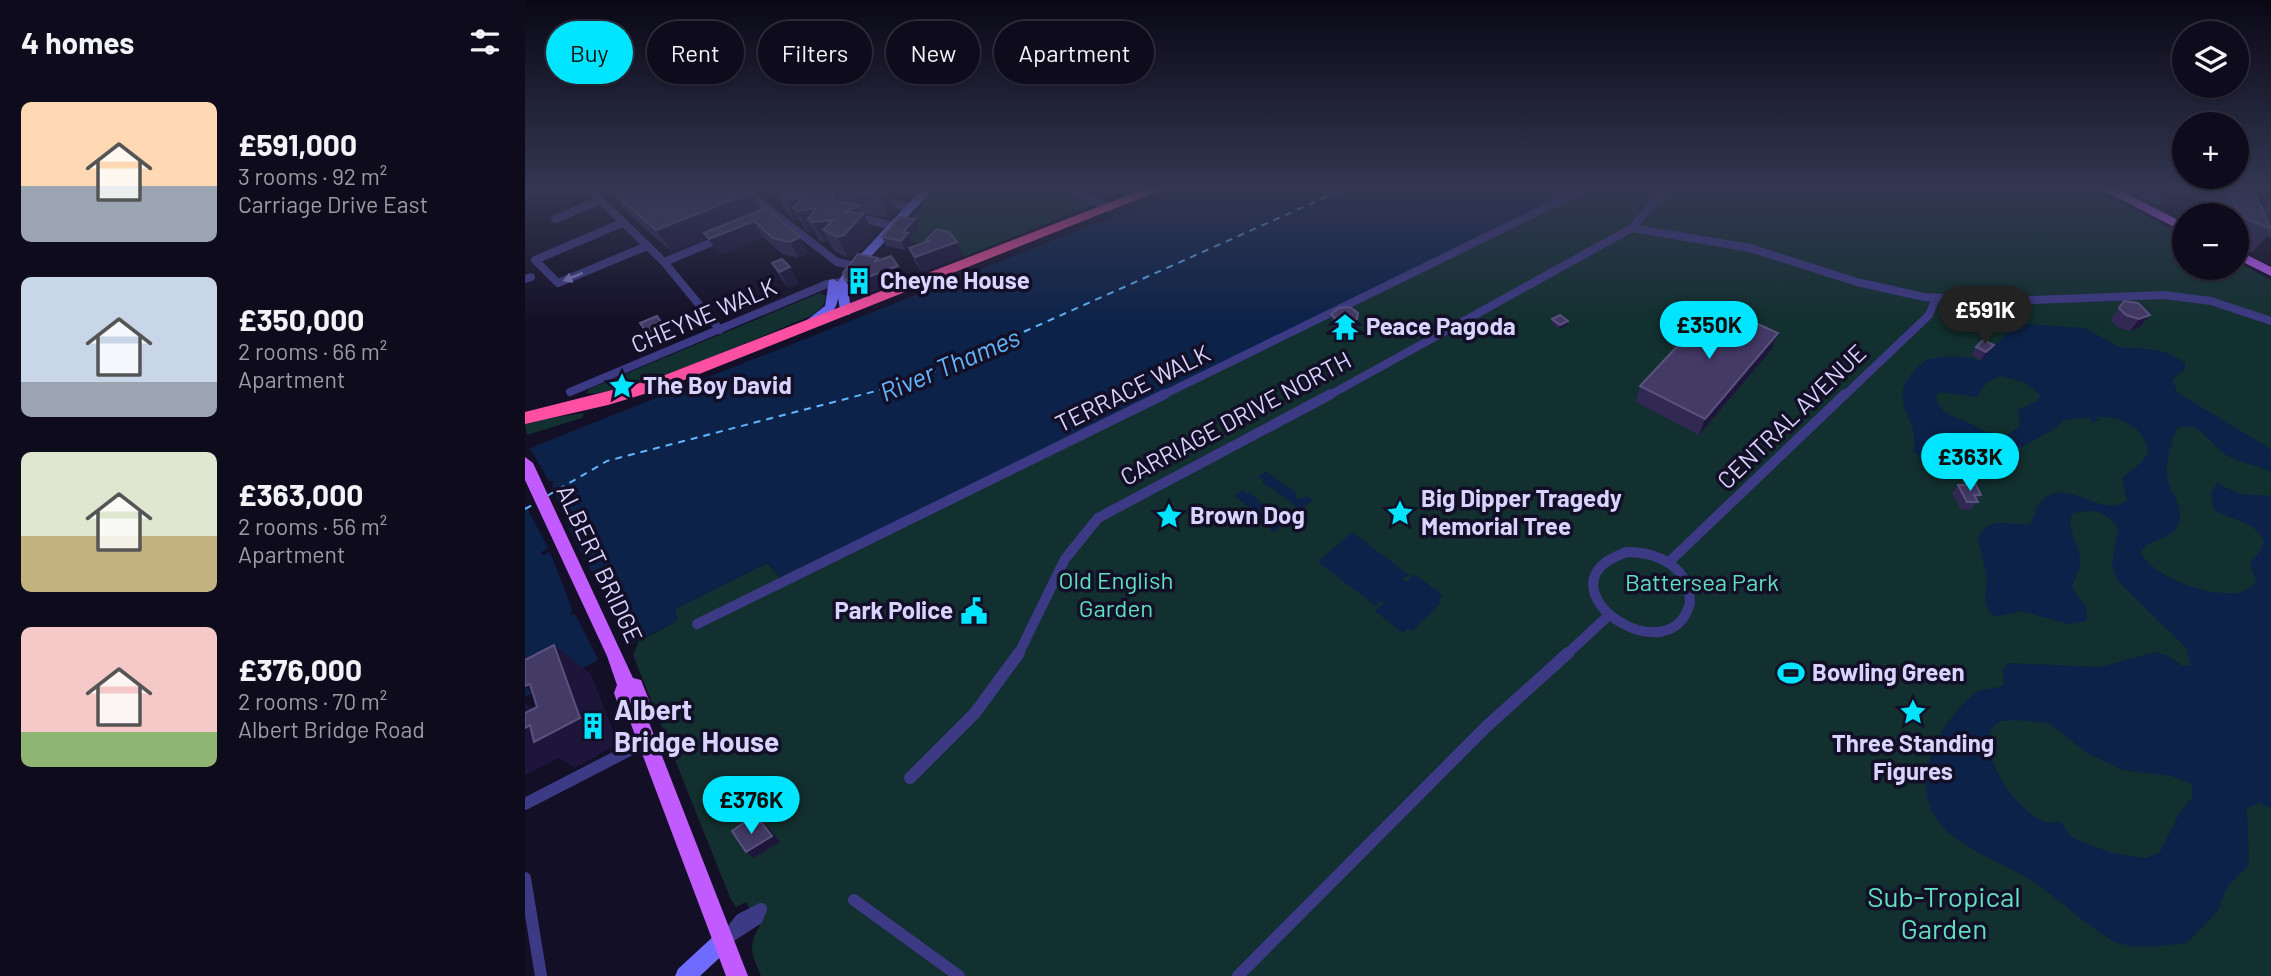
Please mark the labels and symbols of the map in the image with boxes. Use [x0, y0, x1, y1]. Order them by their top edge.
place label: Cheyne House [880, 265, 1030, 294]
building icon: Cheyne House [844, 266, 874, 296]
one-way arrow [562, 271, 583, 282]
street label: CHEYNE WALK [626, 271, 781, 358]
pin: £591K [1936, 286, 2034, 346]
pin: £350K [1660, 302, 1758, 361]
place label: Peace Pagoda [1366, 311, 1516, 340]
temple icon: Peace Pagoda [1330, 312, 1360, 342]
water label: River Thames [875, 320, 1024, 407]
street label: TERRACE WALK [1050, 338, 1215, 438]
street label: CENTRAL AVENUE [1711, 338, 1871, 494]
street label: CARRIAGE DRIVE NORTH [1115, 345, 1356, 491]
place label: The Boy David [643, 370, 792, 399]
place icon: The Boy David [607, 371, 637, 401]
pin: £363K [1921, 434, 2019, 493]
street label: ALBERT BRIDGE [551, 480, 650, 647]
place label: Big Dipper Tragedy Memorial Tree [1421, 483, 1622, 540]
place icon: Big Dipper Tragedy Memorial Tree [1385, 498, 1415, 528]
place label: Brown Dog [1190, 500, 1305, 529]
place icon: Brown Dog [1154, 501, 1184, 531]
park label: Old English Garden [1059, 565, 1173, 622]
park label: Battersea Park [1625, 567, 1779, 596]
place label: Park Police [835, 595, 953, 624]
public building icon: Park Police [959, 596, 989, 626]
place label: Bowling Green [1812, 657, 1965, 686]
sports icon: Bowling Green [1776, 658, 1806, 688]
place label: Albert Bridge House [614, 692, 779, 758]
place icon: Three Standing Figures [1898, 697, 1928, 727]
building icon: Albert Bridge House [578, 711, 608, 741]
place label: Three Standing Figures [1832, 728, 1994, 785]
pin: £376K [702, 776, 800, 836]
park label: Sub-Tropical Garden [1867, 879, 2021, 945]

